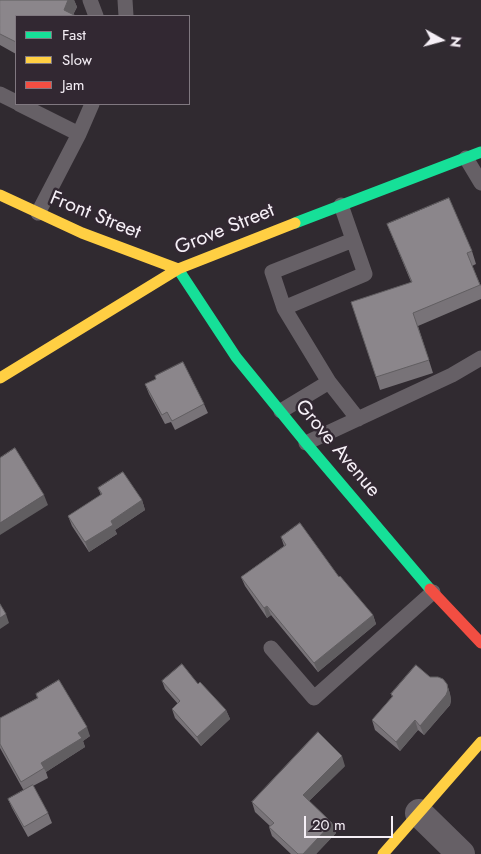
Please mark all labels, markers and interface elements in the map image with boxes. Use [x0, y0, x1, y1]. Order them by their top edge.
legend [15, 15, 190, 105]
north arrow [416, 15, 466, 65]
text: Fast [62, 24, 86, 46]
text: N [445, 35, 466, 49]
text: Slow [62, 49, 92, 71]
text: Jam [62, 74, 85, 96]
street label: Front Street [46, 187, 144, 245]
street label: Grove Street [172, 199, 278, 261]
street label: Grove Avenue [289, 395, 385, 503]
scale bar [306, 806, 395, 838]
text: 20 m [312, 814, 346, 836]

